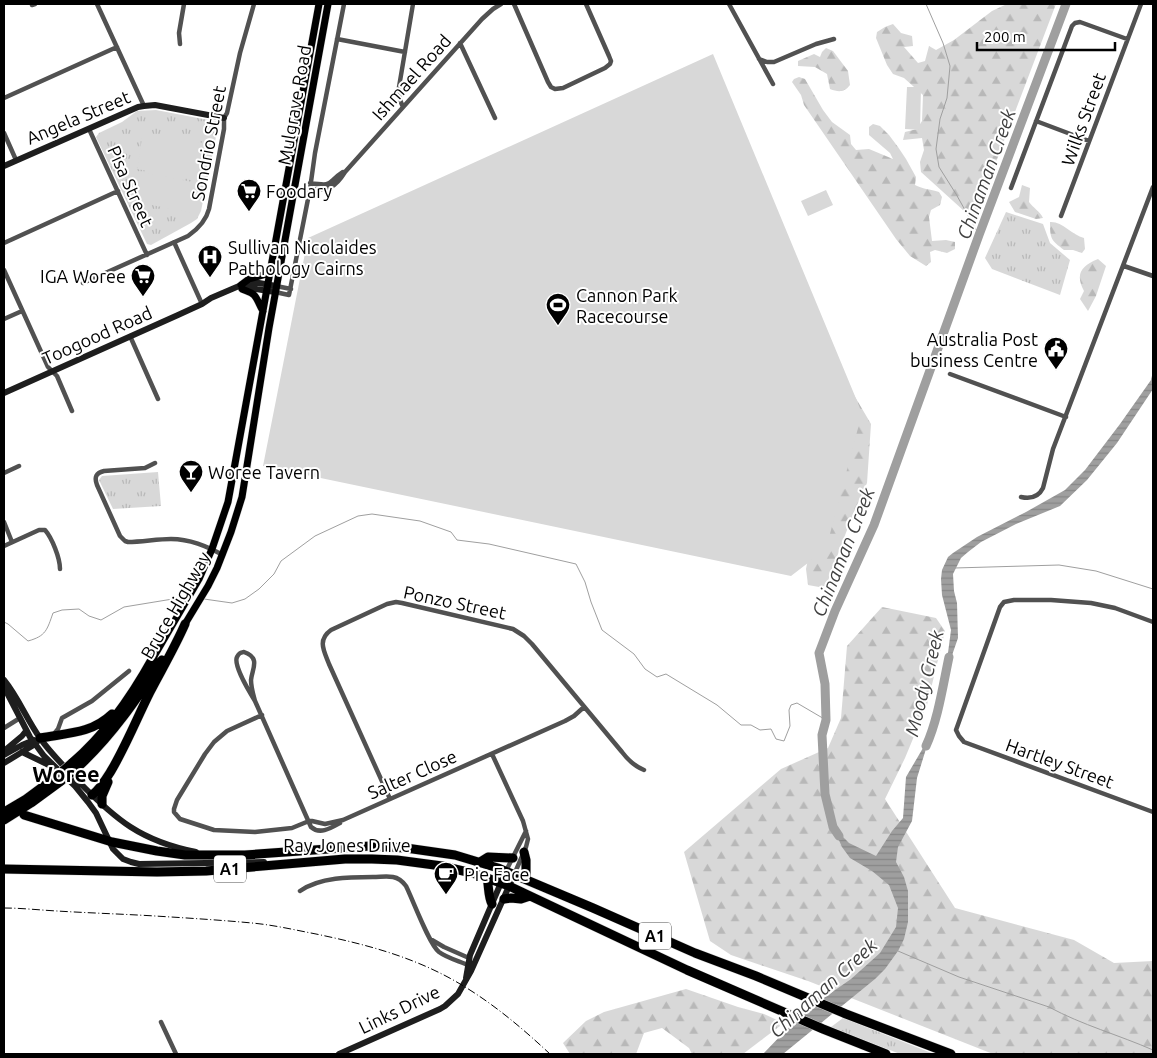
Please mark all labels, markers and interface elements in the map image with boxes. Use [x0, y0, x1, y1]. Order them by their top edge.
scale bar [977, 20, 1114, 52]
text: 200 m [984, 28, 1026, 45]
street label: Ishmael Road [368, 30, 454, 124]
street label: Mulgrave Road [274, 44, 314, 166]
street label: Wilks Street [1057, 70, 1109, 168]
street label: Sondrio Street [187, 84, 229, 202]
street label: Angela Street [23, 86, 133, 148]
water label: Chinaman Creek [952, 106, 1020, 242]
street label: Pisa Street [104, 142, 158, 230]
supermarket icon: Foodary [236, 178, 262, 212]
place label: Foodary [266, 181, 333, 201]
place label: Sullivan Nicolaides Pathology Cairns [228, 237, 377, 278]
hospital icon: Sullivan Nicolaides Pathology Cairns [197, 244, 223, 278]
supermarket icon: IGA Woree [130, 263, 156, 297]
place label: IGA Woree [40, 266, 126, 286]
place label: Cannon Park Racecourse [576, 285, 678, 326]
sports icon: Cannon Park Racecourse [545, 292, 571, 326]
street label: Toogood Road [39, 302, 155, 368]
place label: Australia Post business Centre [910, 329, 1038, 370]
public building icon: Australia Post business Centre [1043, 336, 1069, 370]
bar icon: Woree Tavern [178, 459, 204, 493]
place label: Woree Tavern [208, 462, 320, 482]
water label: Chinaman Creek [807, 484, 879, 620]
street label: Bruce Highway [136, 548, 214, 662]
street label: Ponzo Street [402, 581, 508, 623]
water label: Moody Creek [900, 627, 948, 738]
street label: Hartley Street [1003, 734, 1117, 792]
street label: Salter Close [364, 745, 460, 803]
district label: Woree [32, 761, 100, 786]
street label: Ray Jones Drive [283, 835, 411, 855]
road number: A1 [214, 856, 246, 882]
cafe icon: Pie Face [433, 861, 459, 895]
place label: Pie Face [464, 864, 529, 884]
road number: A1 [639, 922, 671, 949]
water label: Chinaman Creek [765, 934, 882, 1042]
street label: Links Drive [355, 981, 443, 1037]

